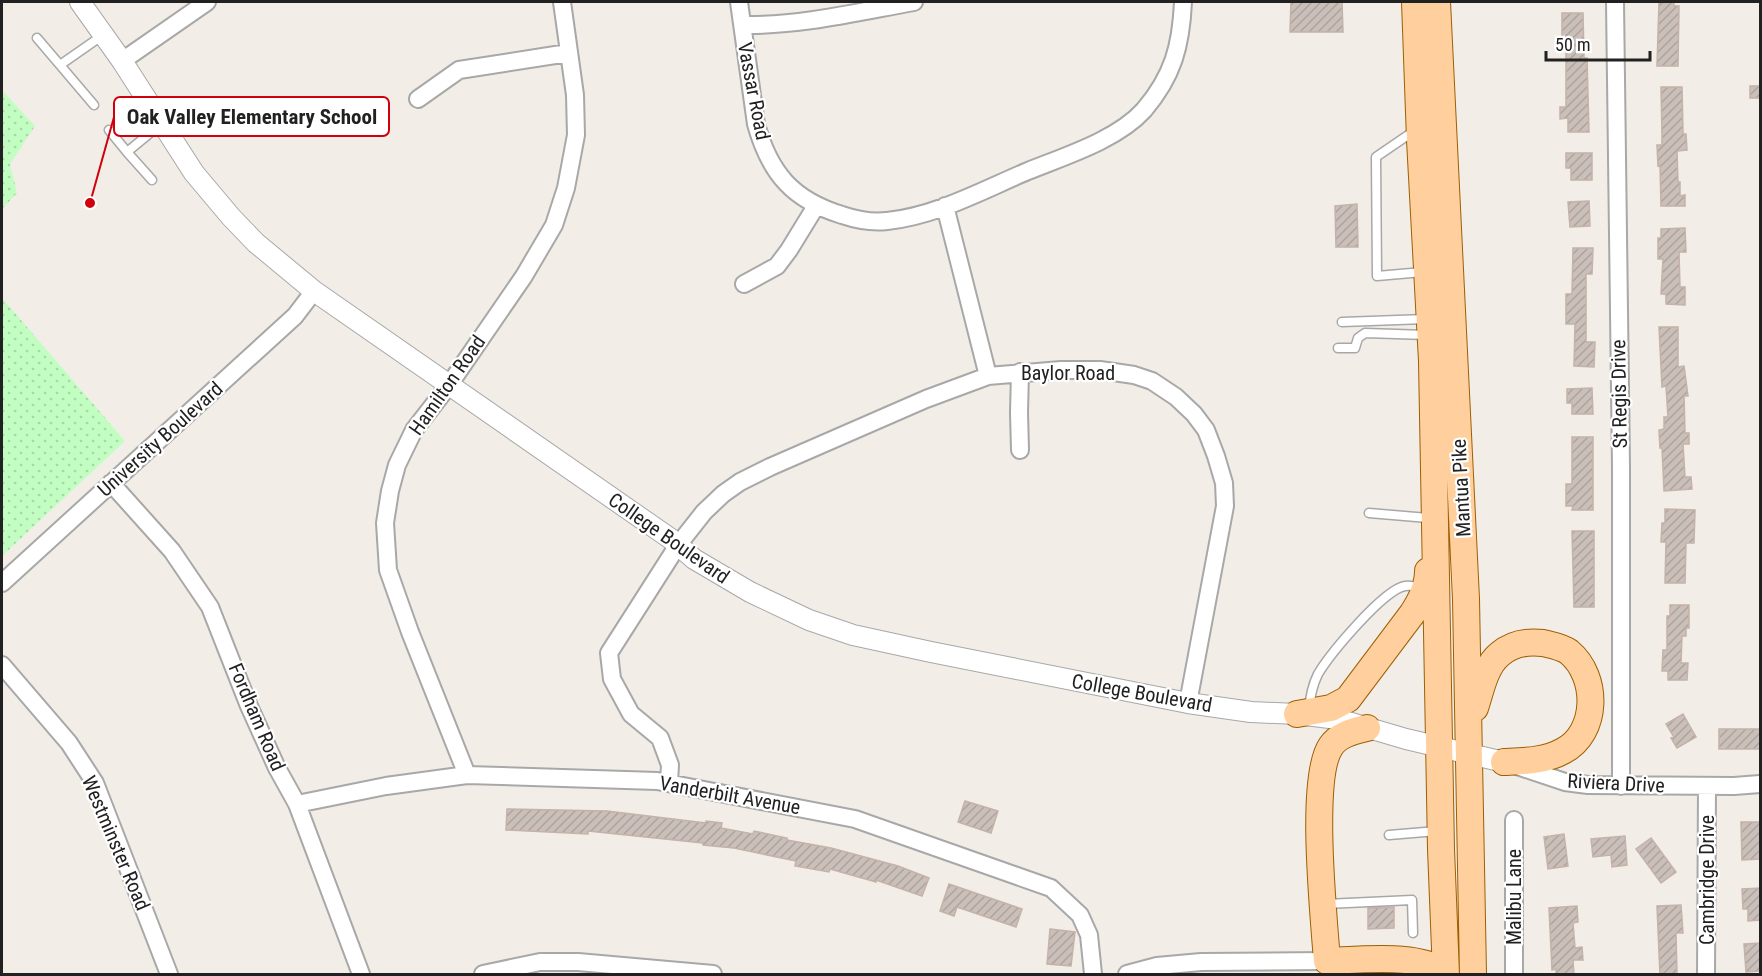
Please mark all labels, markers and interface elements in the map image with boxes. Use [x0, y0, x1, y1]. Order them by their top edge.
scale bar [1546, 24, 1650, 62]
text: 50 m [1555, 34, 1590, 55]
street label: Vassar Road [733, 40, 775, 142]
callout: Oak Valley Elementary School [114, 97, 389, 136]
text: Oak Valley Elementary School [127, 105, 377, 129]
street label: Hamilton Road [404, 330, 490, 440]
street label: St Regis Drive [1606, 339, 1632, 449]
street label: Baylor Road [1021, 361, 1115, 385]
street label: University Boulevard [92, 376, 228, 502]
street label: Mantua Pike [1446, 438, 1476, 538]
street label: College Boulevard [604, 487, 734, 589]
street label: Fordham Road [224, 660, 290, 774]
street label: College Boulevard [1070, 669, 1214, 717]
street label: Riviera Drive [1567, 768, 1665, 798]
street label: Vanderbilt Avenue [658, 771, 802, 819]
street label: Westminster Road [77, 772, 155, 914]
street label: Cambridge Drive [1695, 815, 1719, 945]
street label: Malibu Lane [1502, 849, 1526, 945]

